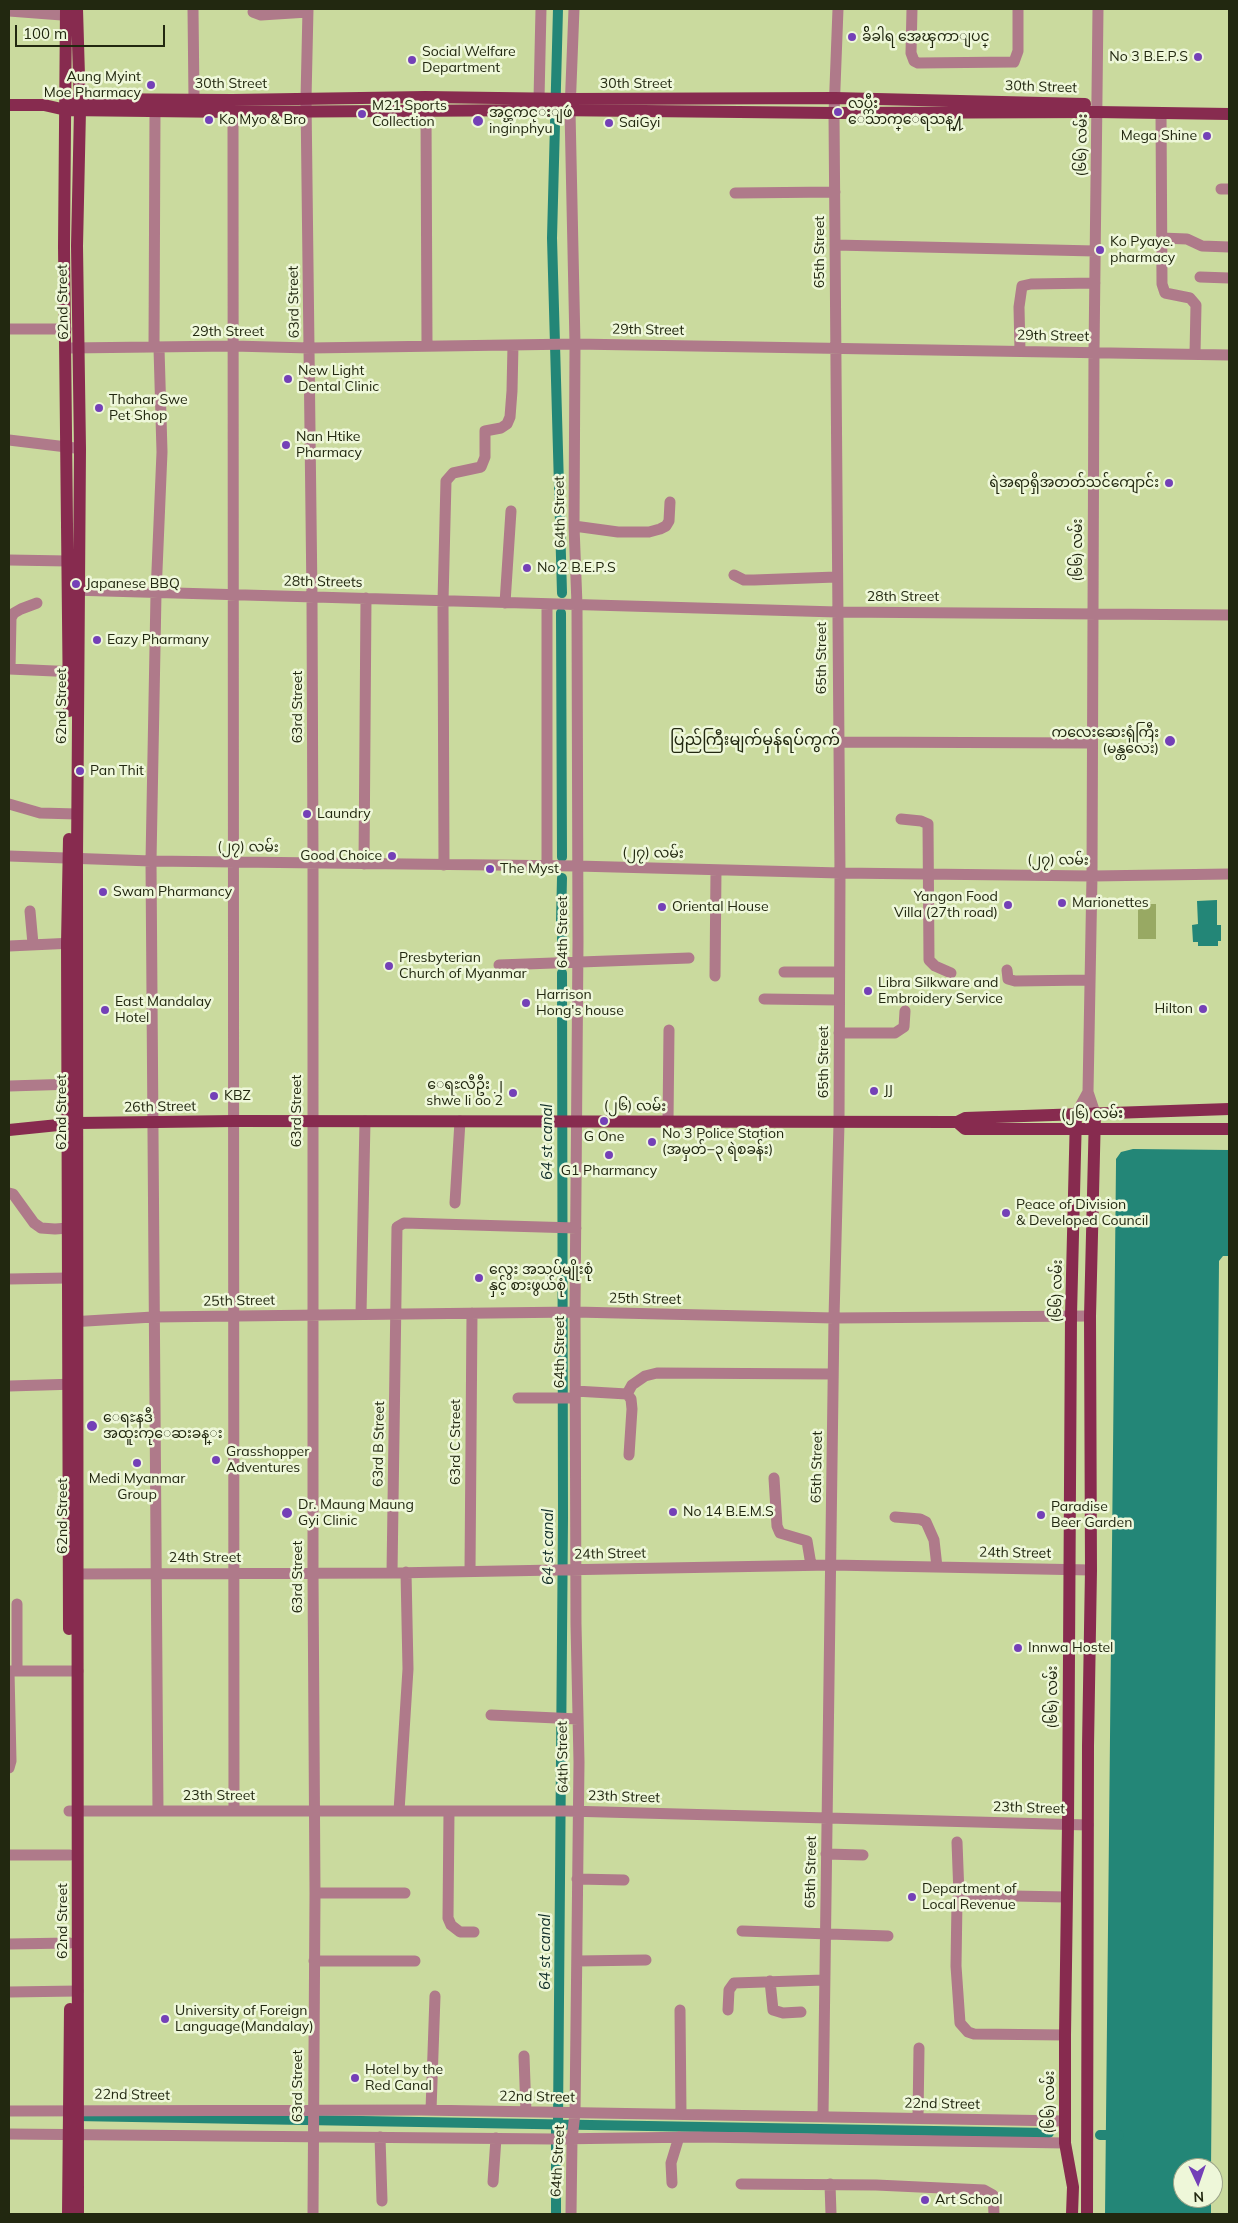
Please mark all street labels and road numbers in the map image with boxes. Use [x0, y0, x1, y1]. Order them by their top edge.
street label: 30th Street [195, 76, 267, 92]
street label: 30th Street [600, 76, 672, 92]
street label: 30th Street [1005, 77, 1077, 97]
street label: (၆၆) လမ်း [1073, 113, 1091, 177]
street label: 65th Street [812, 216, 828, 288]
street label: 62nd Street [54, 264, 72, 340]
street label: 63rd Street [285, 266, 303, 338]
street label: 29th Street [612, 321, 684, 339]
street label: 29th Street [192, 324, 264, 340]
street label: 29th Street [1017, 327, 1089, 345]
street label: 64th Street [551, 476, 569, 548]
street label: (၆၆) လမ်း [1070, 519, 1086, 581]
street label: 28th Streets [283, 573, 363, 591]
street label: 28th Street [867, 589, 939, 605]
street label: 65th Street [814, 622, 830, 694]
street label: 62nd Street [54, 668, 70, 744]
street label: 63rd Street [290, 671, 306, 743]
street label: (၂၇) လမ်း [217, 838, 279, 856]
street label: (၂၇) လမ်း [622, 844, 684, 862]
street label: (၂၇) လမ်း [1027, 851, 1089, 869]
street label: 64th Street [555, 896, 571, 968]
street label: 65th Street [816, 1026, 832, 1098]
street label: 62nd Street [54, 1074, 70, 1150]
street label: 63rd Street [289, 1075, 305, 1147]
street label: (၂၆) လမ်း [604, 1097, 666, 1115]
street label: 26th Street [124, 1098, 196, 1116]
street label: (၂၆) လမ်း [1061, 1105, 1123, 1123]
street label: (၆၆) လမ်း [1048, 1259, 1066, 1323]
street label: 25th Street [609, 1290, 681, 1308]
street label: 25th Street [203, 1292, 275, 1310]
street label: 64th Street [552, 1316, 568, 1388]
street label: 63rd C Street [448, 1399, 464, 1485]
street label: 63rd B Street [370, 1401, 388, 1487]
street label: 65th Street [808, 1431, 826, 1503]
street label: 62nd Street [55, 1478, 71, 1554]
street label: 63rd Street [290, 1541, 306, 1613]
street label: 24th Street [979, 1544, 1051, 1562]
street label: 24th Street [574, 1545, 646, 1563]
street label: 24th Street [169, 1550, 241, 1566]
street label: (၆၆) လမ်း [1045, 1666, 1061, 1728]
street label: 64th Street [554, 1721, 572, 1793]
street label: 23th Street [588, 1787, 660, 1807]
street label: 23th Street [183, 1788, 255, 1804]
street label: 23th Street [993, 1798, 1065, 1818]
street label: 65th Street [802, 1836, 820, 1908]
street label: 62nd Street [55, 1883, 71, 1959]
street label: 63rd Street [290, 2050, 306, 2122]
street label: (၆၆) လမ်း [1042, 2071, 1058, 2133]
street label: 22nd Street [94, 2086, 170, 2104]
street label: 22nd Street [499, 2088, 575, 2106]
street label: 22nd Street [904, 2095, 980, 2113]
street label: 64th Street [548, 2124, 568, 2198]

